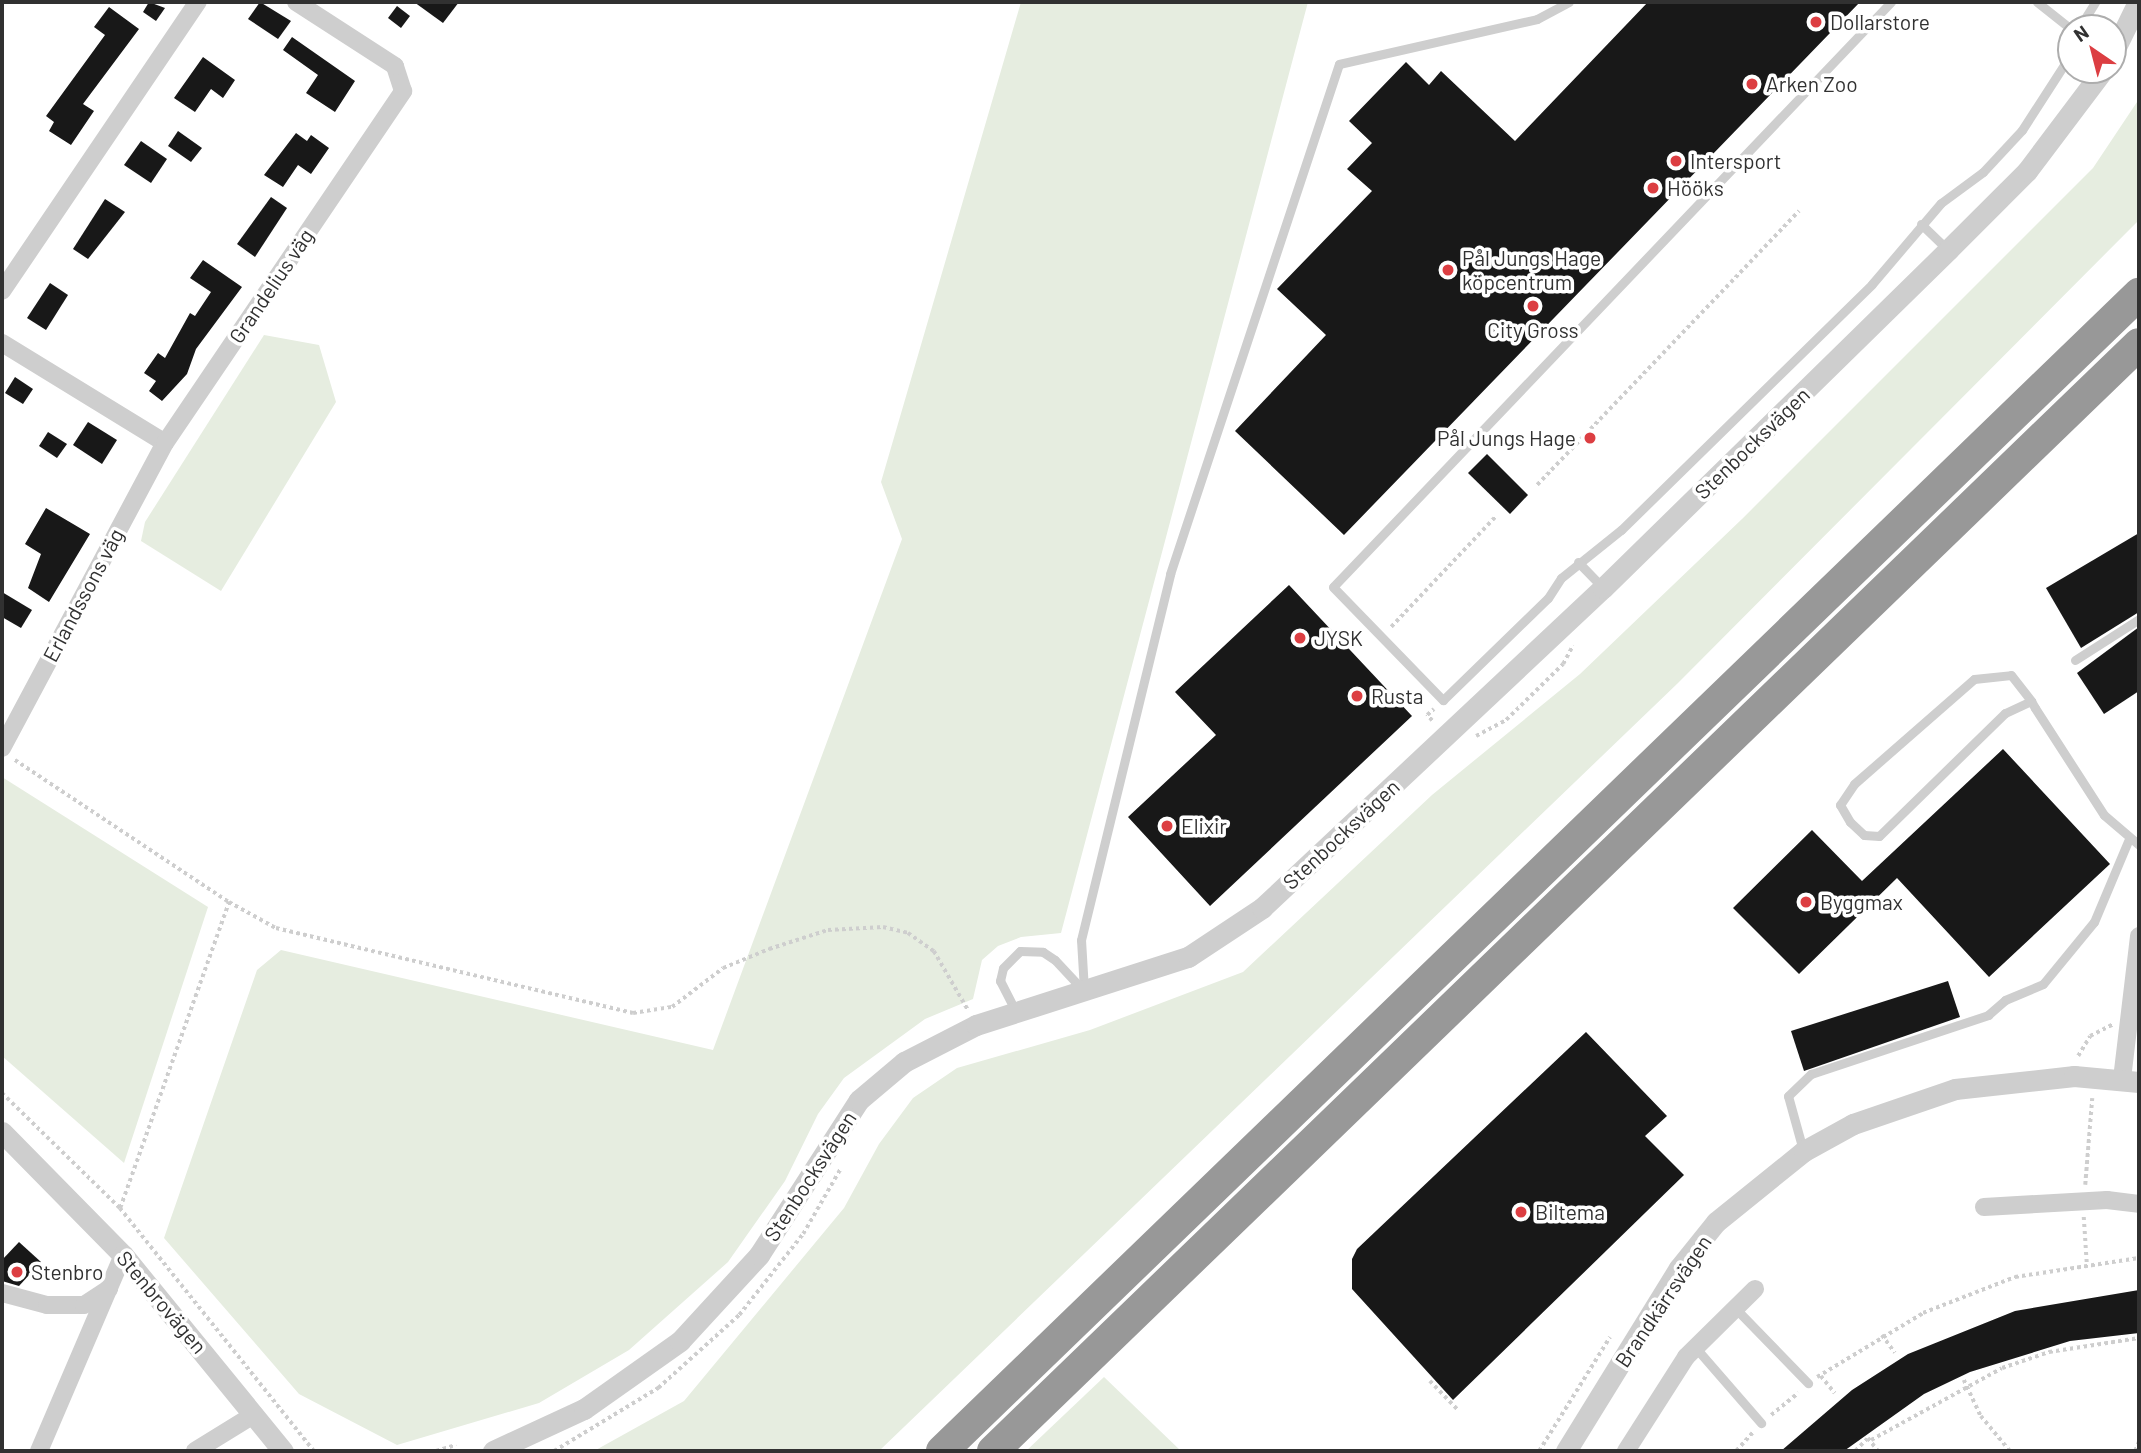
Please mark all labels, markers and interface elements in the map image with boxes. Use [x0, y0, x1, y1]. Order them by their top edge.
place label: Dollarstore [1830, 9, 1930, 35]
marker: Dollarstore [1808, 14, 1824, 30]
north arrow [2057, 14, 2127, 84]
text: N [2069, 20, 2093, 46]
place label: Arken Zoo [1766, 71, 1858, 97]
marker: Arken Zoo [1744, 76, 1760, 92]
place label: Intersport [1690, 148, 1781, 174]
marker: Intersport [1668, 153, 1684, 169]
place label: Hööks [1667, 175, 1724, 201]
marker: Hööks [1645, 180, 1661, 196]
street label: Grandelius väg [224, 224, 318, 348]
place label: Pål Jungs Hage köpcentrum [1462, 245, 1601, 295]
marker: Pål Jungs Hage köpcentrum [1440, 262, 1456, 278]
marker: City Gross [1525, 298, 1541, 314]
place label: City Gross [1487, 317, 1579, 343]
street label: Stenbocksvägen [1689, 382, 1815, 504]
place label: Pål Jungs Hage [1437, 425, 1576, 451]
marker: Pål Jungs Hage [1582, 430, 1598, 446]
street label: Erlandssons väg [37, 524, 129, 666]
place label: JYSK [1314, 625, 1363, 651]
marker: JYSK [1292, 630, 1308, 646]
place label: Rusta [1371, 683, 1424, 709]
marker: Rusta [1349, 688, 1365, 704]
street label: Stenbocksvägen [1278, 774, 1404, 894]
place label: Elixir [1181, 813, 1227, 839]
marker: Elixir [1159, 818, 1175, 834]
place label: Byggmax [1820, 889, 1903, 915]
marker: Byggmax [1798, 894, 1814, 910]
street label: Stenbocksvägen [759, 1106, 861, 1246]
place label: Biltema [1535, 1199, 1605, 1225]
marker: Biltema [1513, 1204, 1529, 1220]
street label: Brandkärrsvägen [1609, 1230, 1717, 1372]
street label: Stenbrovägen [112, 1246, 212, 1358]
place label: Stenbro [31, 1259, 104, 1285]
marker: Stenbro [9, 1264, 25, 1280]

